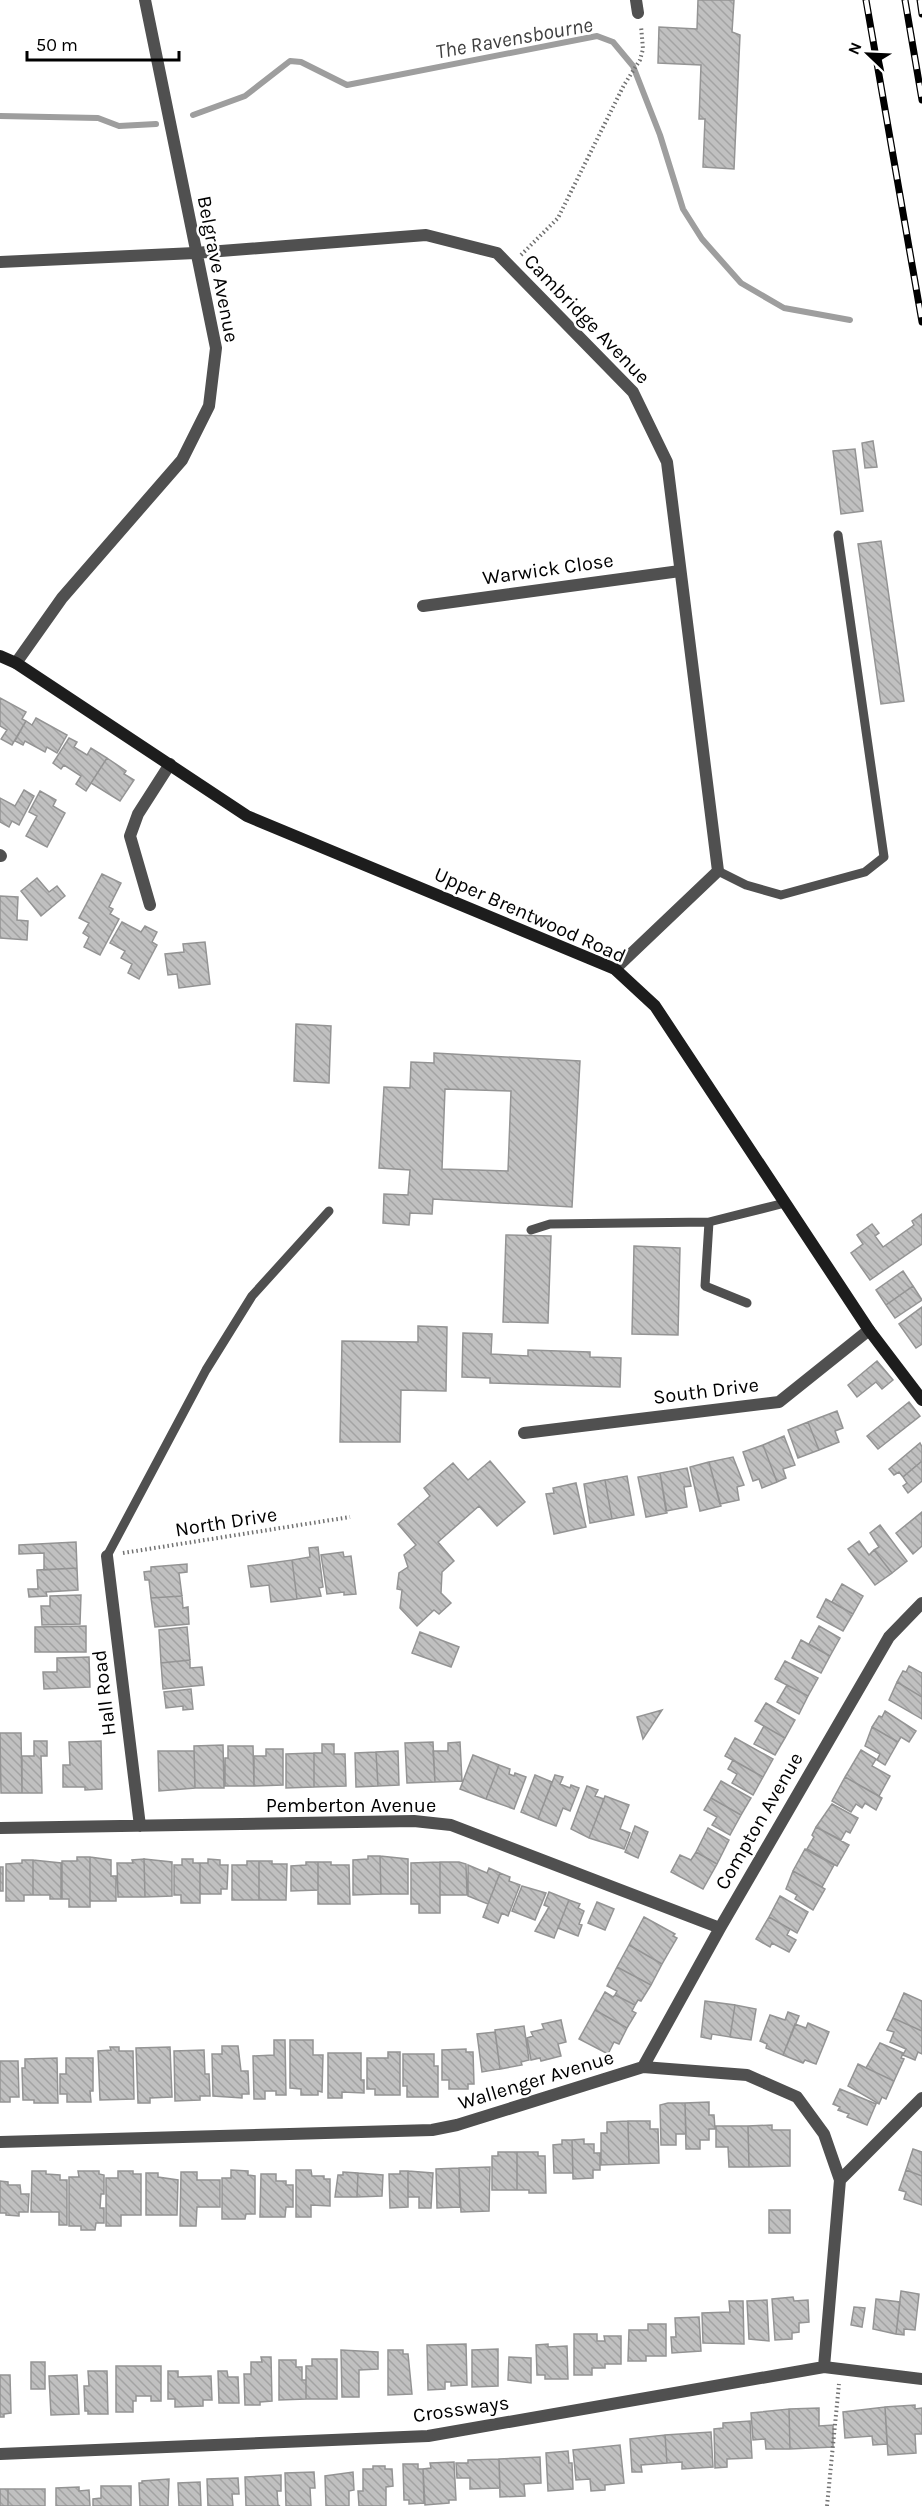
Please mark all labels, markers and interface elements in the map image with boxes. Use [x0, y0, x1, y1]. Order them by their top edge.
water label: The Ravensbourne [434, 12, 595, 64]
scale bar [27, 24, 178, 62]
north arrow [838, 24, 898, 84]
text: 50 m [36, 34, 78, 56]
text: N [844, 39, 866, 57]
street label: Belgrave Avenue [193, 194, 243, 344]
street label: Cambridge Avenue [519, 250, 655, 388]
street label: Warwick Close [481, 548, 615, 590]
street label: Upper Brentwood Road [431, 862, 629, 968]
street label: South Drive [652, 1373, 760, 1409]
street label: North Drive [173, 1503, 279, 1541]
street label: Hall Road [87, 1649, 121, 1737]
street label: Compton Avenue [710, 1748, 808, 1894]
street label: Pemberton Avenue [266, 1794, 436, 1817]
street label: Wallenger Avenue [456, 2045, 616, 2115]
street label: Crossways [411, 2391, 511, 2427]

